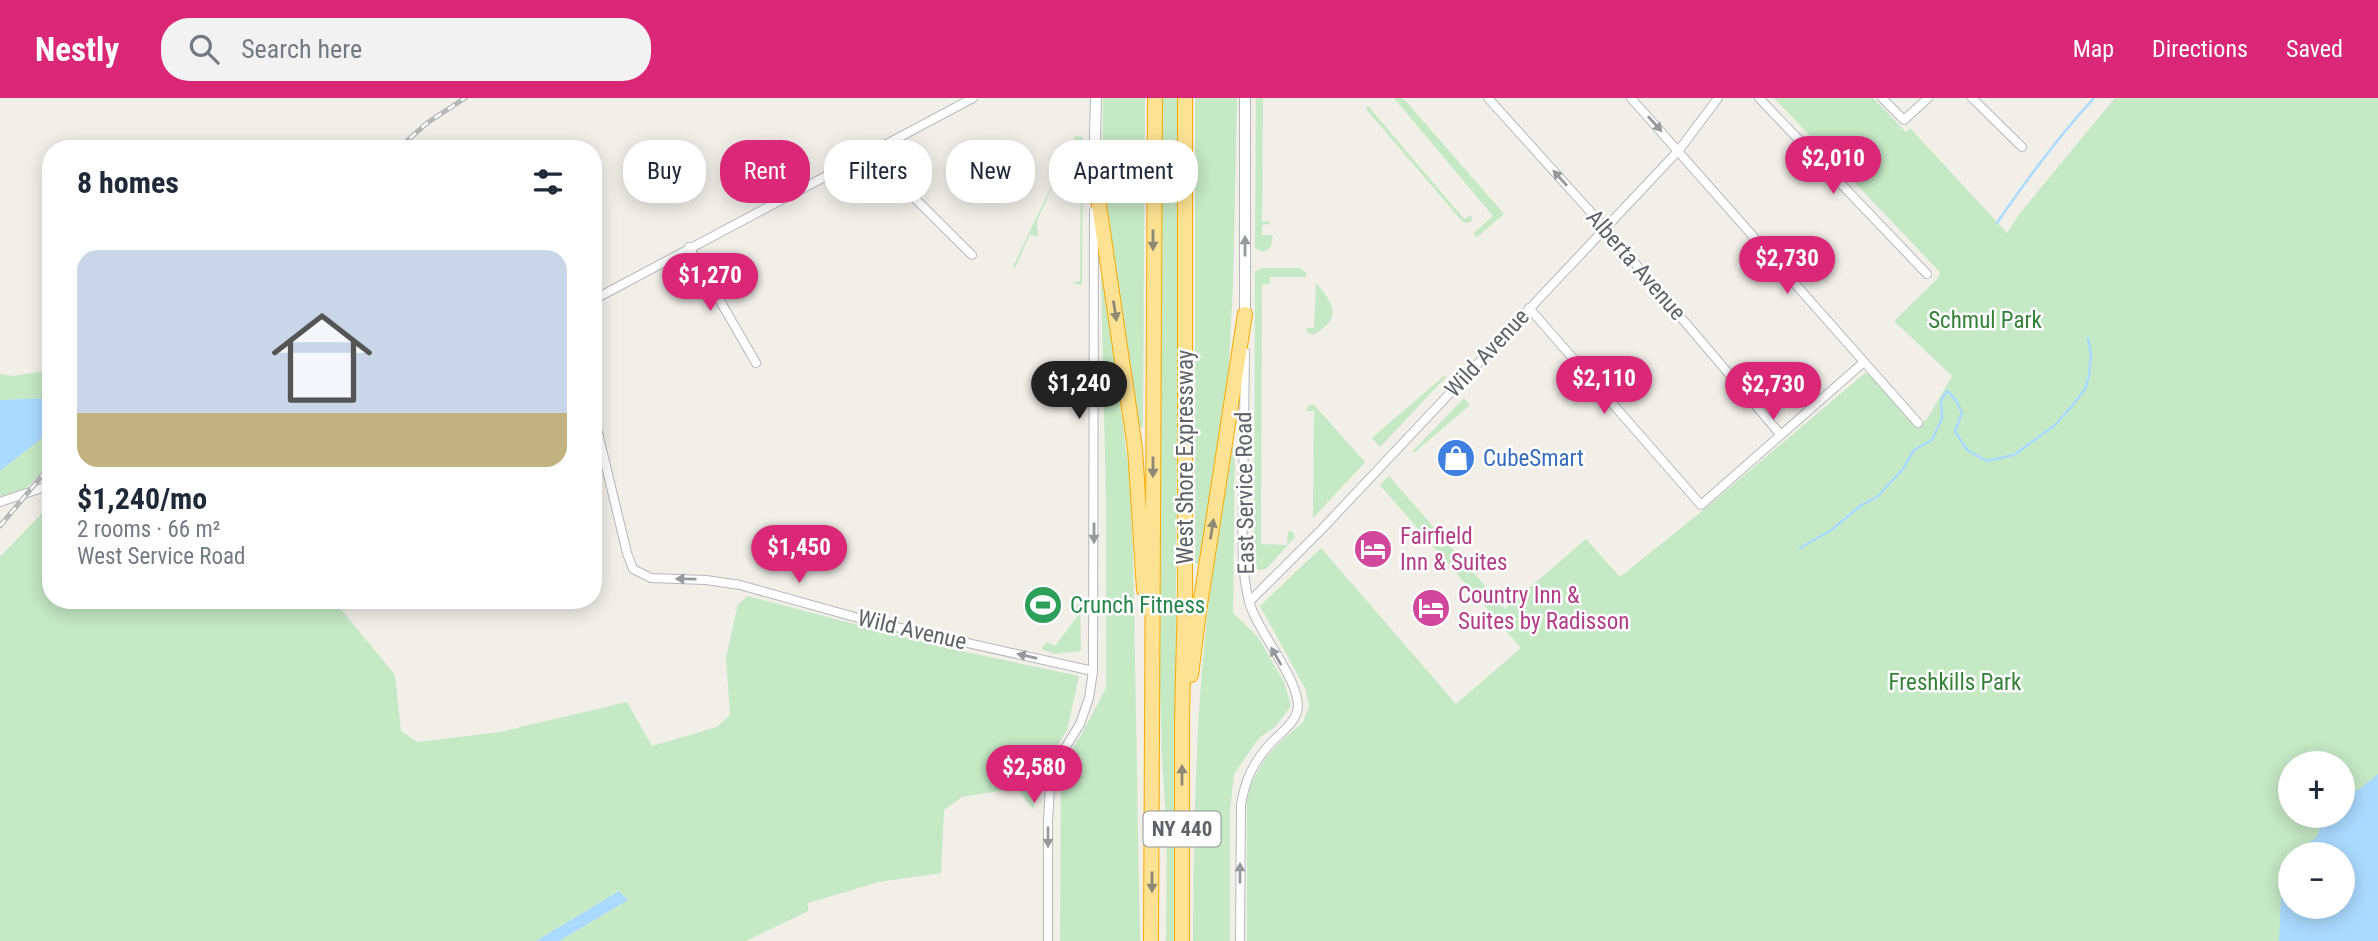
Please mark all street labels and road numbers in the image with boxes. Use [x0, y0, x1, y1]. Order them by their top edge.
street label: Alberta Avenue [1581, 204, 1691, 326]
street label: Wild Avenue [1439, 303, 1535, 403]
street label: West Shore Expressway [1172, 349, 1199, 564]
street label: East Service Road [1230, 411, 1260, 575]
street label: Wild Avenue [855, 604, 969, 656]
road number: NY 440 [1144, 812, 1220, 846]

